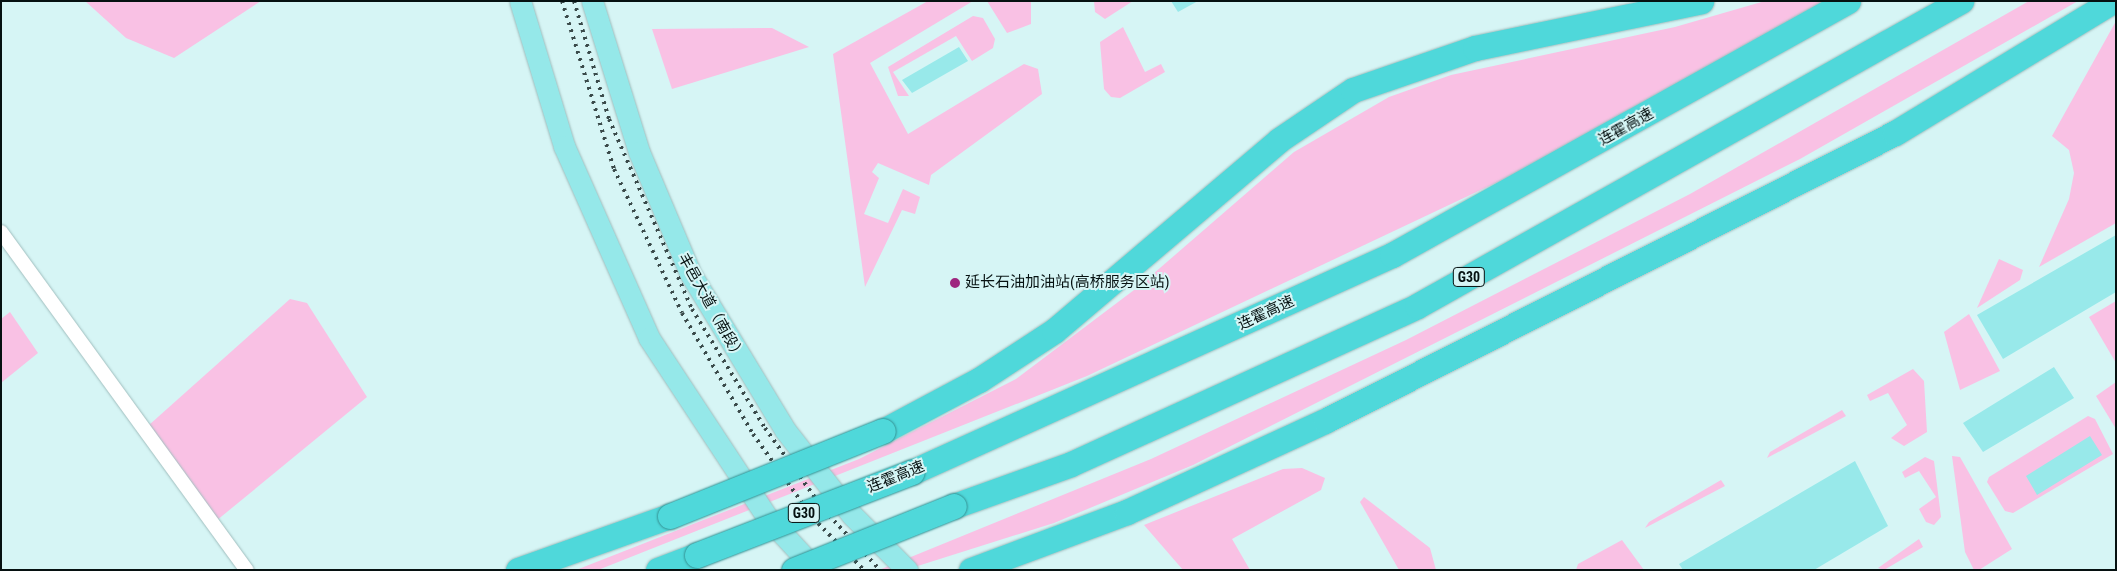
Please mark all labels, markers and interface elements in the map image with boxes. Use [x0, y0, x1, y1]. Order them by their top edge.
street label: 连霍高速 [1595, 105, 1657, 149]
street label: 丰邑大道（南段） [674, 250, 748, 364]
road number: G30 [1453, 266, 1485, 288]
place label: 延长石油加油站(高桥服务区站) [965, 274, 1169, 292]
marker: 延长石油加油站(高桥服务区站) [949, 277, 961, 289]
street label: 连霍高速 [1235, 292, 1297, 334]
street label: 连霍高速 [865, 457, 927, 497]
road number: G30 [788, 502, 820, 524]

